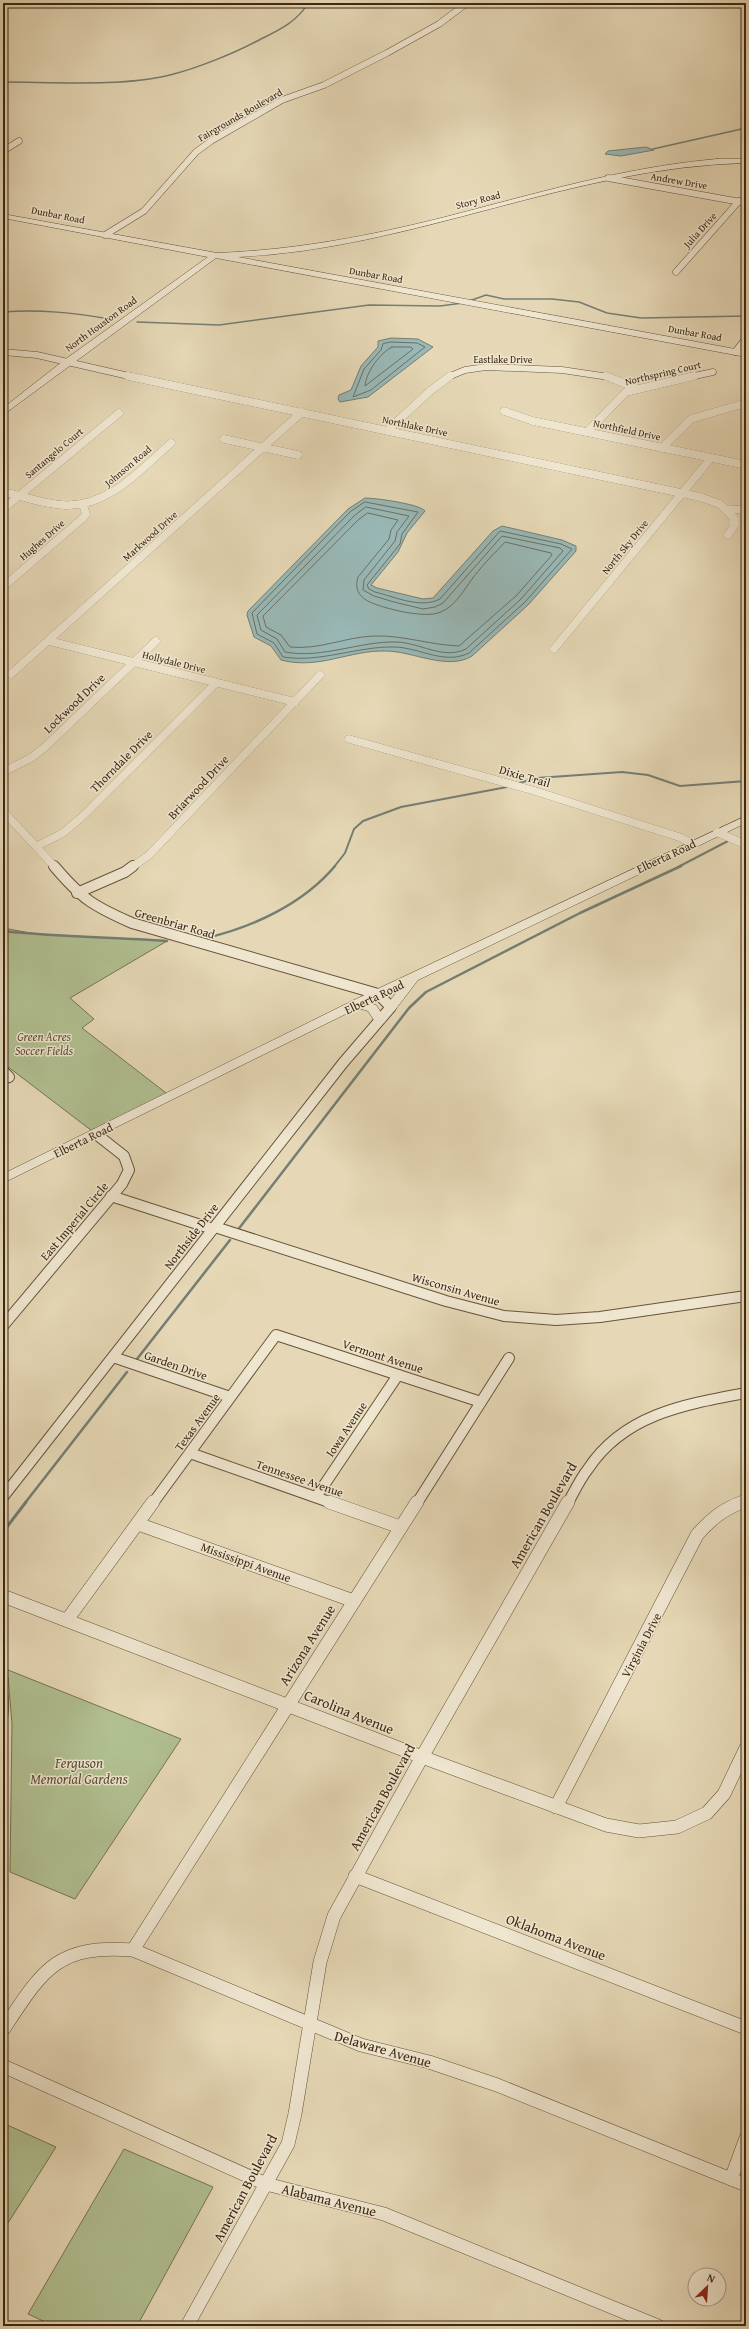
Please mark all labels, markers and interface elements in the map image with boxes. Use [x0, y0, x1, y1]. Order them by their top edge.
street label: Fairgrounds Boulevard [195, 84, 286, 145]
street label: Andrew Drive [649, 169, 709, 193]
street label: Story Road [454, 187, 503, 213]
street label: Dunbar Road [30, 202, 87, 228]
street label: Julia Drive [679, 209, 720, 253]
street label: Dunbar Road [348, 263, 405, 287]
street label: North Houston Road [62, 292, 141, 355]
street label: Dunbar Road [667, 321, 724, 345]
street label: Eastlake Drive [473, 352, 533, 367]
street label: Northspring Court [624, 357, 703, 389]
street label: Northlake Drive [381, 412, 449, 440]
street label: Northfield Drive [592, 416, 662, 445]
street label: Santangelo Court [21, 424, 87, 482]
street label: Johnson Road [100, 441, 155, 491]
street label: Markwood Drive [119, 507, 181, 565]
street label: Hughes Drive [16, 516, 68, 564]
street label: North Sky Drive [598, 516, 652, 578]
street label: Hollydale Drive [141, 647, 207, 677]
street label: Lockwood Drive [39, 669, 109, 737]
street label: Thorndale Drive [86, 726, 156, 796]
street label: Briarwood Drive [164, 751, 233, 823]
street label: Dixie Trail [497, 761, 553, 792]
street label: Elberta Road [633, 835, 699, 877]
street label: Greenbriar Road [133, 903, 218, 943]
street label: Elberta Road [341, 976, 407, 1018]
park label: Green Acres Soccer Fields [15, 1028, 74, 1059]
street label: Elberta Road [51, 1118, 116, 1162]
street label: East Imperial Circle [36, 1178, 112, 1264]
street label: Northside Drive [160, 1199, 222, 1273]
street label: Wisconsin Avenue [410, 1268, 502, 1310]
street label: Vermont Avenue [340, 1335, 426, 1377]
street label: Garden Drive [142, 1346, 210, 1384]
street label: Texas Avenue [170, 1389, 224, 1454]
street label: Iowa Avenue [321, 1398, 371, 1460]
street label: Tennessee Avenue [254, 1455, 346, 1501]
street label: American Boulevard [504, 1458, 582, 1572]
street label: Mississippi Avenue [199, 1538, 294, 1586]
street label: Arizona Avenue [274, 1600, 340, 1689]
street label: Virginia Drive [617, 1609, 665, 1680]
street label: Carolina Avenue [301, 1685, 397, 1739]
street label: American Boulevard [344, 1739, 420, 1854]
park label: Ferguson Memorial Gardens [30, 1753, 128, 1789]
street label: Oklahoma Avenue [503, 1909, 609, 1965]
street label: Delaware Avenue [332, 2026, 434, 2073]
street label: American Boulevard [208, 2130, 282, 2245]
street label: Alabama Avenue [279, 2179, 379, 2222]
north arrow [687, 2267, 727, 2307]
text: N [705, 2269, 719, 2287]

